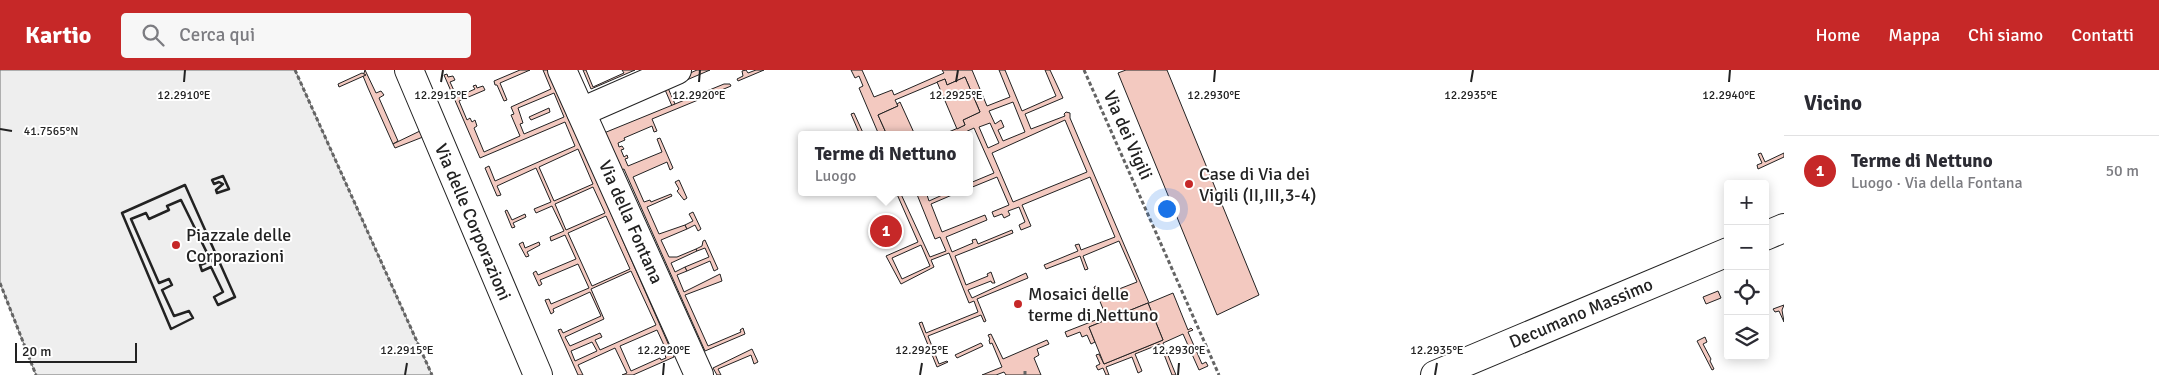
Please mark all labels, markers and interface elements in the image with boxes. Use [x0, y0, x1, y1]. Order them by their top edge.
search box [121, 13, 471, 58]
text: Kartio [25, 20, 91, 50]
icon: search [139, 21, 167, 49]
text: Cerca qui [179, 23, 255, 47]
text: Home [1815, 24, 1860, 46]
text: Mappa [1888, 24, 1940, 46]
text: Chi siamo [1968, 24, 2043, 46]
text: Contatti [2071, 24, 2134, 46]
street label: Via dei Vigili [1099, 87, 1157, 183]
text: 12.2910°E [157, 88, 211, 103]
text: 12.2915°E [414, 88, 468, 103]
text: 12.2920°E [672, 88, 726, 103]
text: 12.2925°E [929, 88, 983, 103]
text: 12.2930°E [1187, 88, 1241, 103]
text: 12.2935°E [1444, 88, 1498, 103]
text: 12.2940°E [1702, 88, 1756, 103]
text: Vicino [1804, 90, 1862, 116]
text: 41.7565°N [24, 124, 78, 139]
popup [798, 131, 973, 196]
street label: Via delle Corporazioni [430, 140, 516, 304]
text: Terme di Nettuno [815, 142, 956, 166]
text: Terme di Nettuno [1851, 149, 1993, 173]
street label: Via della Fontana [594, 157, 668, 287]
text: 1 [1816, 161, 1824, 181]
text: 50 m [2105, 161, 2139, 181]
place label: Case di Via dei Vigili (II,III,3-4) [1199, 163, 1316, 206]
text: Luogo [815, 166, 856, 186]
text: Luogo · Via della Fontana [1851, 173, 2023, 193]
marker: Case di Via dei Vigili (II,III,3-4) [1183, 178, 1195, 190]
map controls [1724, 180, 1769, 360]
button: + [1724, 180, 1769, 225]
your location [1154, 196, 1180, 222]
pin: 1 [870, 212, 902, 250]
place label: Piazzale delle Corporazioni [186, 224, 291, 267]
button: − [1724, 225, 1769, 270]
marker: Piazzale delle Corporazioni [170, 239, 182, 251]
button: locate [1724, 270, 1769, 315]
street label: Decumano Massimo [1506, 273, 1656, 353]
place label: Mosaici delle terme di Nettuno [1028, 283, 1158, 326]
marker: Mosaici delle terme di Nettuno [1012, 298, 1024, 310]
button: layers [1724, 315, 1769, 360]
scale bar [15, 340, 138, 363]
text: 20 m [22, 343, 51, 360]
text: 12.2915°E [380, 343, 434, 358]
text: 12.2920°E [637, 343, 691, 358]
text: 12.2925°E [895, 343, 949, 358]
text: 12.2930°E [1152, 343, 1206, 358]
text: 12.2935°E [1410, 343, 1464, 358]

